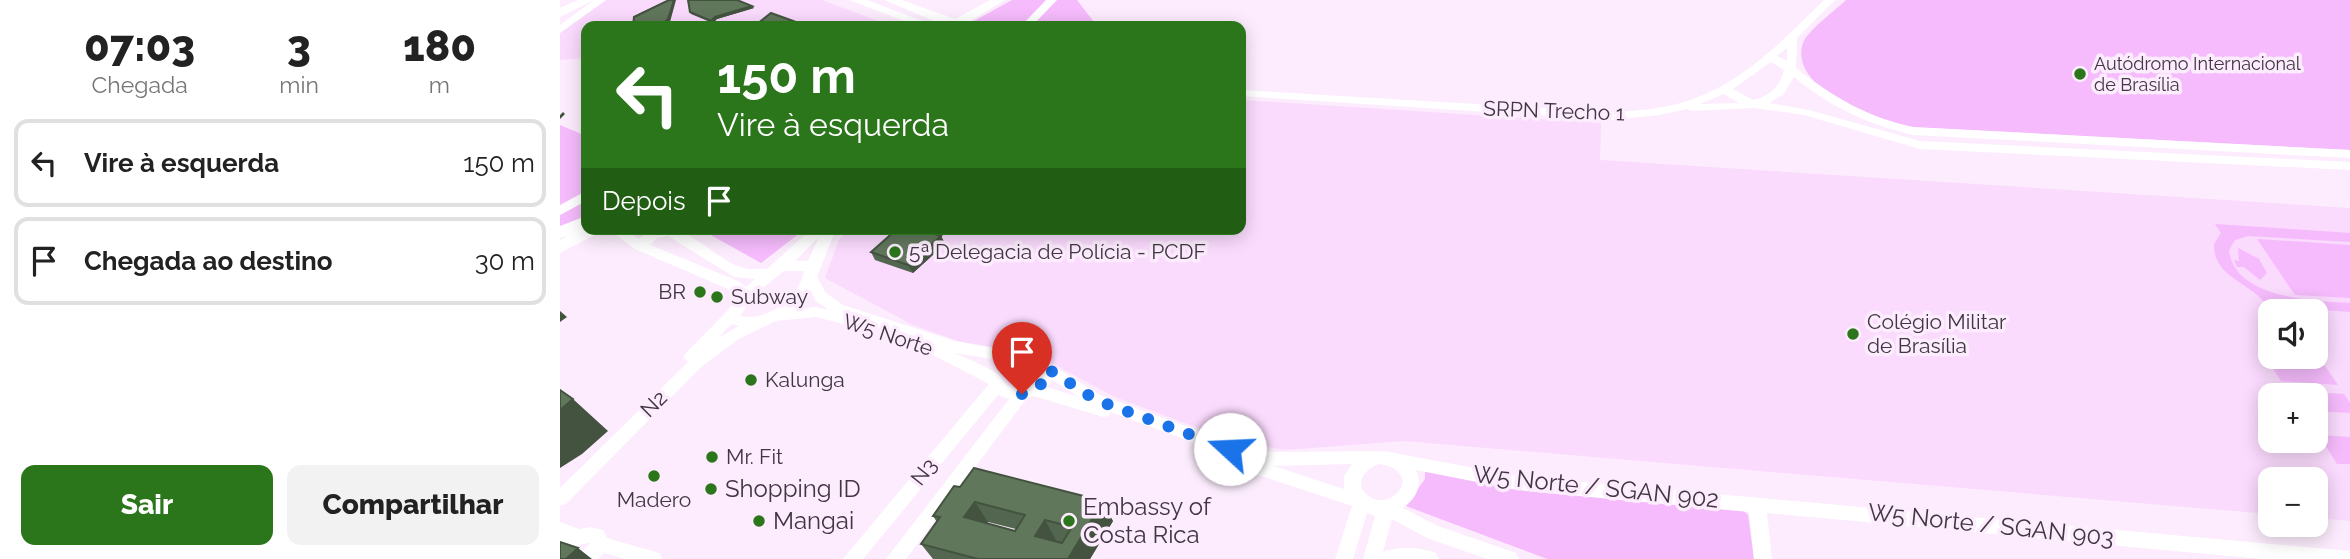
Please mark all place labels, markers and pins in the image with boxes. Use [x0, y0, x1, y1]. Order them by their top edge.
place label: Autódromo Internacional de Brasília [2094, 53, 2301, 95]
marker: Autódromo Internacional de Brasília [2072, 66, 2088, 82]
place label: 5ª Delegacia de Polícia - PCDF [909, 239, 1206, 264]
marker: 5ª Delegacia de Polícia - PCDF [887, 244, 903, 260]
place label: BR [658, 279, 686, 304]
marker: BR [692, 284, 708, 300]
place label: Subway [731, 284, 808, 309]
marker: Subway [709, 289, 725, 305]
place label: Colégio Militar de Brasília [1867, 309, 2007, 358]
pin [992, 322, 1052, 394]
marker: Colégio Militar de Brasília [1845, 326, 1861, 342]
place label: Kalunga [765, 367, 845, 392]
marker: Kalunga [743, 372, 759, 388]
place label: Mr. Fit [726, 444, 783, 469]
marker: Mr. Fit [704, 449, 720, 465]
marker: Madero [646, 468, 662, 484]
place label: Shopping ID [725, 474, 861, 503]
marker: Shopping ID [703, 481, 719, 497]
place label: Madero [617, 487, 691, 512]
place label: Embassy of Costa Rica [1083, 492, 1212, 549]
place label: Mangai [773, 506, 854, 535]
marker: Mangai [751, 513, 767, 529]
marker: Embassy of Costa Rica [1061, 513, 1077, 529]

